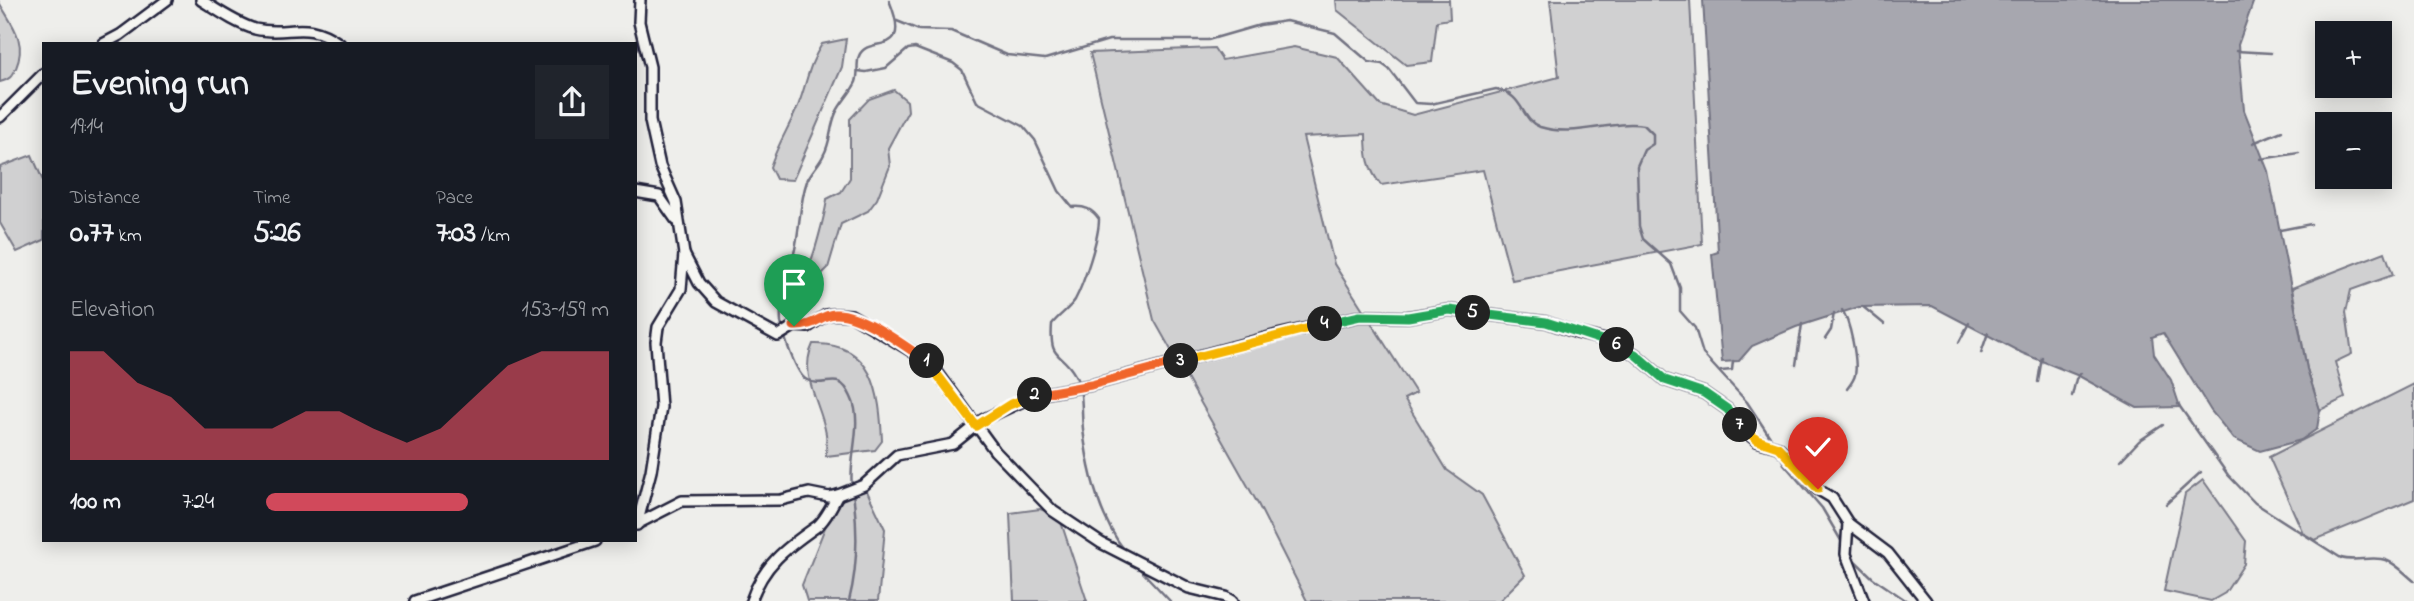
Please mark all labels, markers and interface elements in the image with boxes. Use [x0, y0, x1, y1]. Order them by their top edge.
map controls [2315, 21, 2392, 189]
button: + [2315, 21, 2392, 98]
text: Evening run [70, 57, 249, 113]
button: share [535, 65, 609, 139]
text: 19:14 [70, 111, 103, 144]
button: − [2315, 112, 2392, 189]
text: Distance [70, 185, 140, 212]
text: Time [253, 185, 291, 212]
text: Pace [436, 185, 473, 212]
text: 0.77 [70, 212, 114, 256]
text: 5:26 [253, 212, 301, 256]
text: 7:03 [436, 212, 476, 256]
text: km [114, 223, 142, 250]
text: /km [476, 223, 510, 250]
pin [764, 254, 824, 326]
icon: arrive [775, 265, 813, 303]
text: Elevation [70, 294, 155, 327]
text: 153–159 m [521, 294, 609, 327]
pin: 5 [1456, 296, 1490, 330]
text: 5 [1467, 299, 1478, 326]
pin: 4 [1308, 306, 1342, 342]
text: 4 [1321, 310, 1328, 337]
pin: 6 [1600, 328, 1634, 362]
text: 6 [1612, 331, 1621, 358]
pin: 1 [909, 344, 944, 378]
pin: 3 [1164, 344, 1198, 378]
text: 1 [923, 347, 930, 374]
text: 3 [1177, 347, 1184, 374]
pin: 2 [1018, 378, 1052, 412]
text: 2 [1030, 381, 1039, 408]
pin: 7 [1722, 408, 1758, 442]
text: 7 [1736, 411, 1743, 438]
pin [1788, 417, 1848, 489]
icon: check [1799, 428, 1837, 466]
text: 100 m [70, 486, 121, 519]
text: 7:24 [182, 486, 214, 519]

